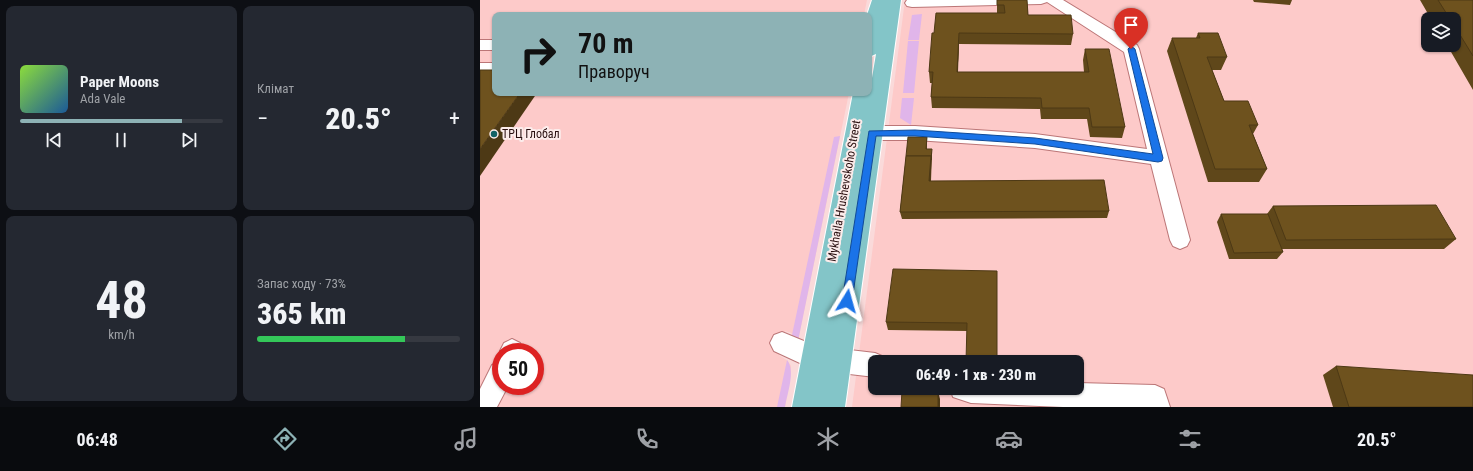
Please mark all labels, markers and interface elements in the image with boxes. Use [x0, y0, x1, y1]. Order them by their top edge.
pin [1114, 8, 1148, 49]
map controls [1421, 12, 1461, 52]
button: layers [1421, 12, 1461, 52]
icon: arrive [1120, 14, 1142, 36]
text: 70 m [578, 27, 634, 60]
icon: right [512, 28, 564, 80]
text: Праворуч [578, 61, 650, 82]
text: Paper Moons [80, 73, 159, 91]
text: Клімат [257, 81, 294, 96]
text: Ada Vale [80, 91, 125, 106]
text: 20.5° [325, 101, 392, 136]
text: − [257, 106, 268, 131]
text: + [449, 106, 460, 131]
street label: Mykhaila Hrushevskoho Street [825, 119, 863, 263]
place label: ТРЦ Глобал [502, 127, 560, 141]
icon: previous [43, 129, 65, 151]
icon: pause [110, 129, 132, 151]
icon: next [178, 129, 200, 151]
marker: ТРЦ Глобал [489, 129, 499, 139]
text: 48 [95, 270, 148, 331]
text: Запас ходу · 73% [257, 276, 346, 291]
position arrow [826, 280, 868, 322]
text: 365 km [257, 296, 346, 331]
text: km/h [108, 327, 135, 342]
speed limit sign: 50 [492, 343, 544, 395]
text: 06:49 · 1 хв · 230 m [916, 366, 1036, 384]
icon: directions [271, 425, 299, 453]
icon: music [452, 425, 480, 453]
icon: phone [633, 425, 661, 453]
icon: climate [814, 425, 842, 453]
icon: car [995, 425, 1023, 453]
icon: filters [1176, 425, 1204, 453]
text: 06:48 [77, 429, 118, 450]
text: 20.5° [1357, 429, 1396, 450]

